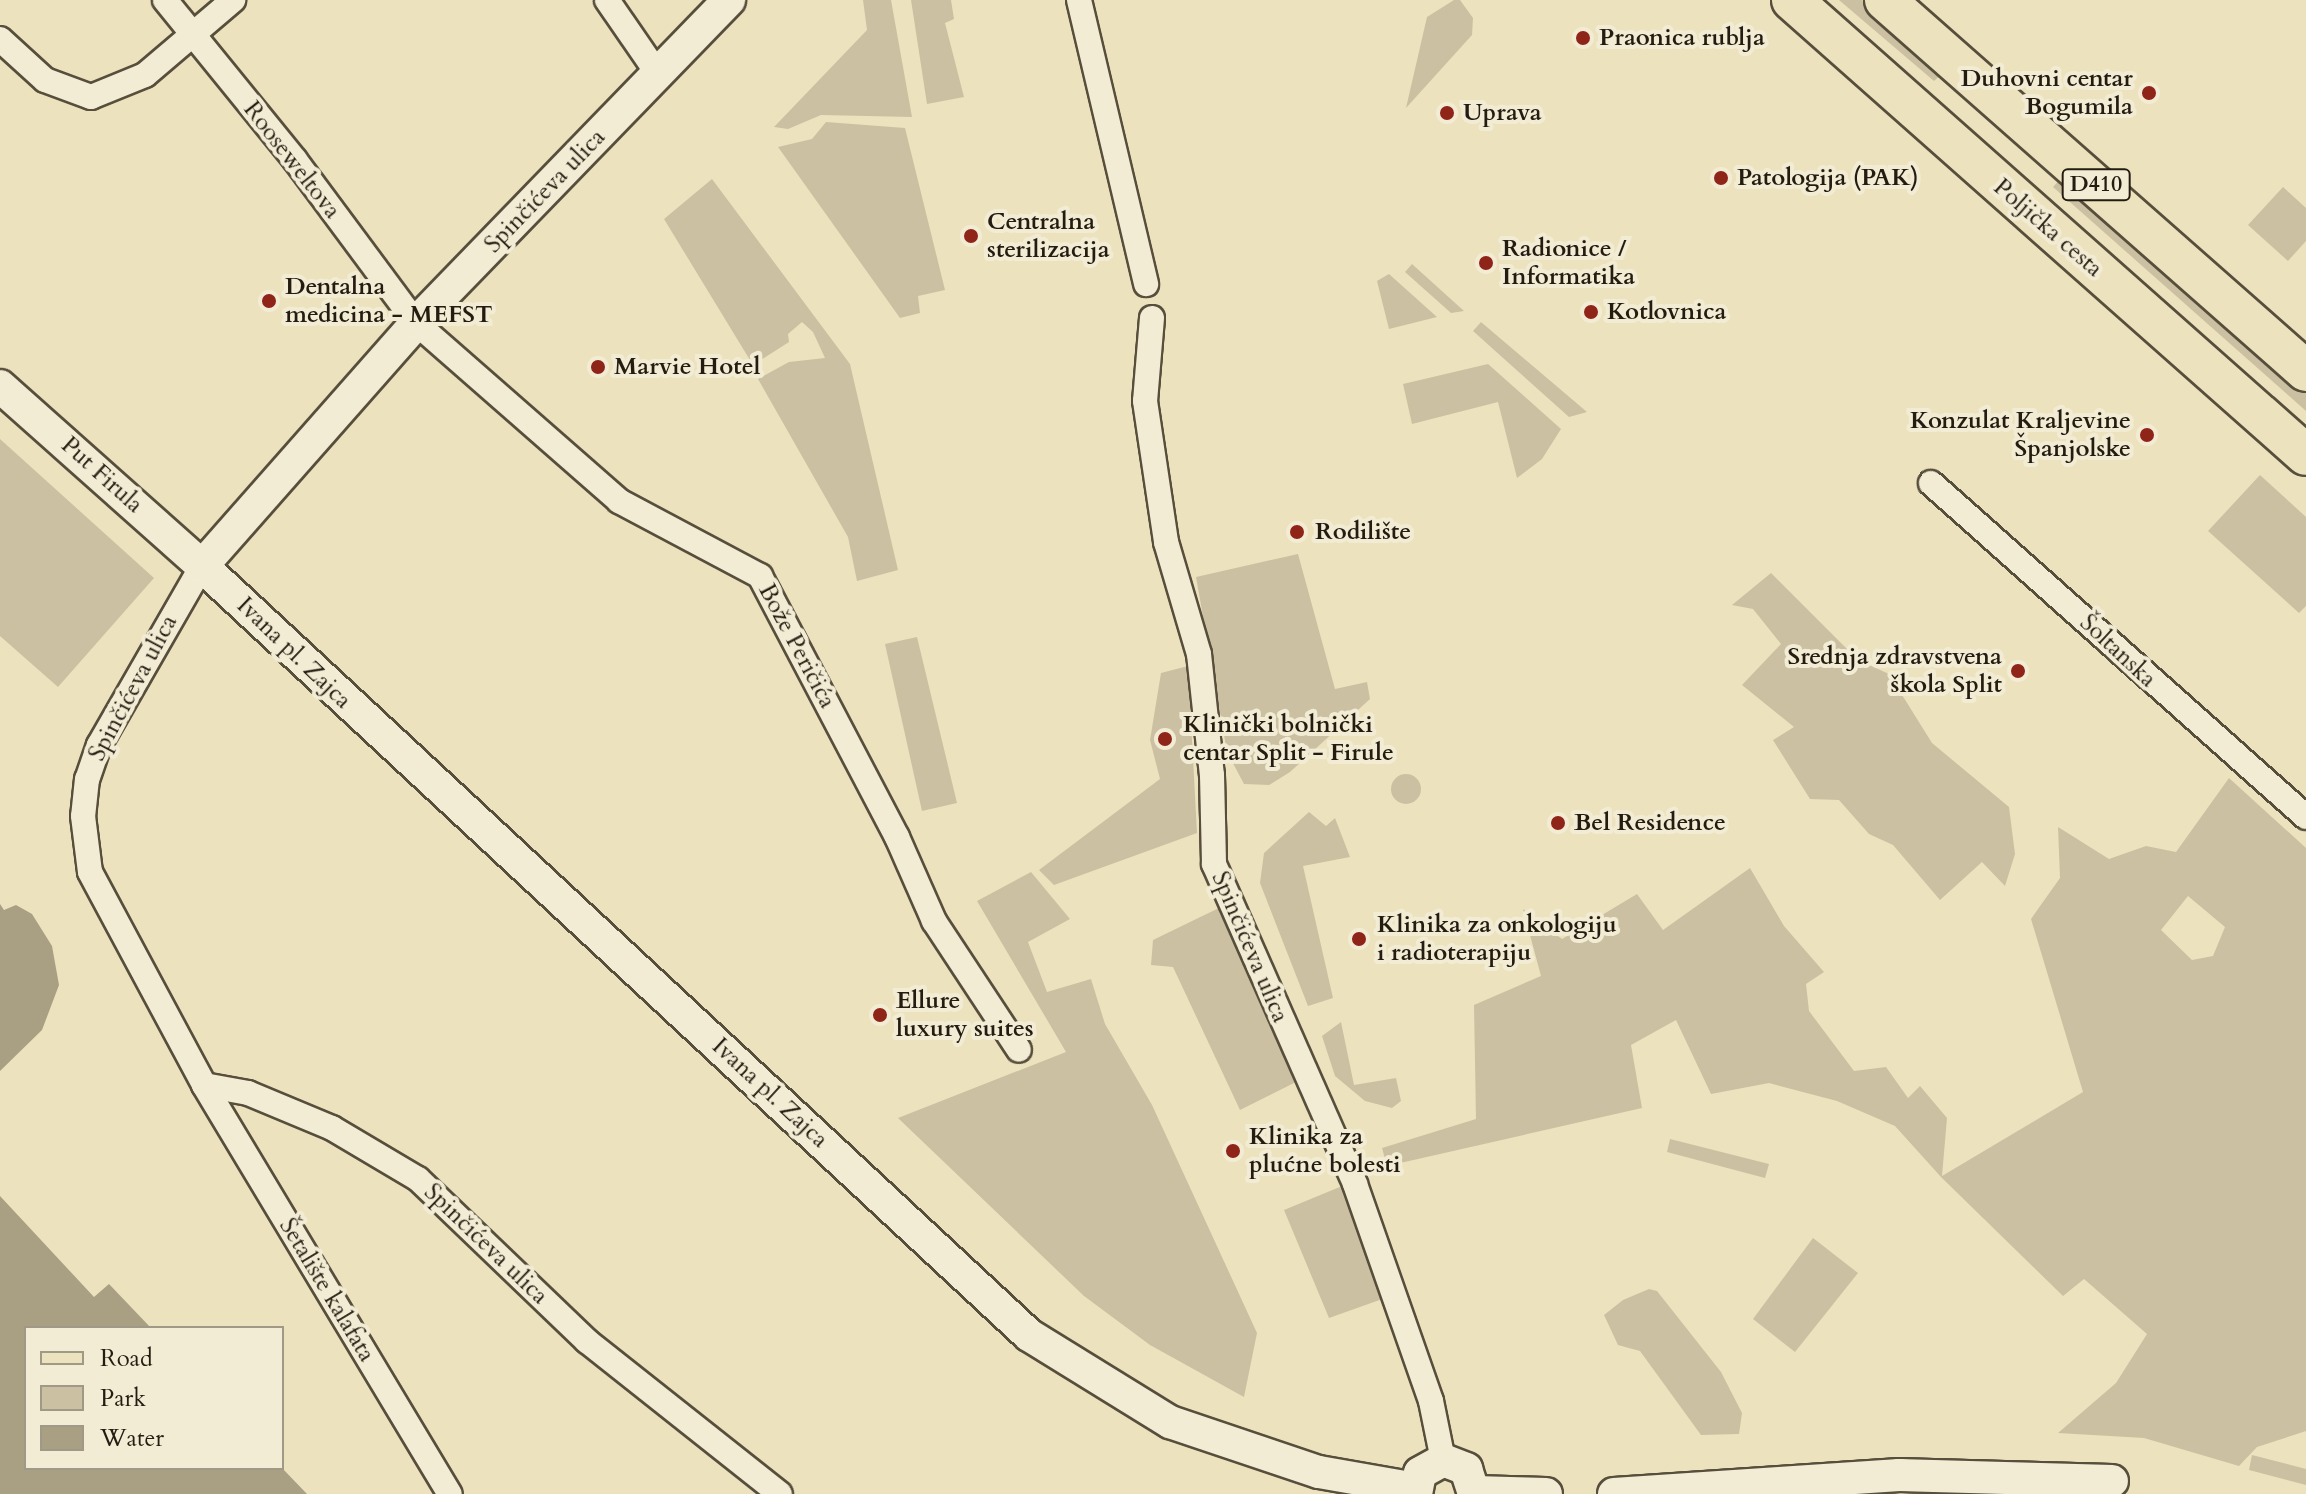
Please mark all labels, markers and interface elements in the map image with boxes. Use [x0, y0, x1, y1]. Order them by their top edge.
place label: Praonica rublja [1599, 24, 1765, 52]
marker: Praonica rublja [1574, 29, 1592, 47]
place label: Duhovni centar Bogumila [1961, 65, 2133, 121]
marker: Duhovni centar Bogumila [2140, 84, 2158, 102]
street label: Rooseweltova [237, 96, 347, 224]
place label: Uprava [1463, 99, 1542, 127]
marker: Uprava [1438, 104, 1456, 122]
street label: Spinčićeva ulica [479, 123, 611, 259]
place label: Patologija (PAK) [1737, 164, 1919, 192]
road number: D410 [2060, 167, 2132, 203]
marker: Patologija (PAK) [1712, 169, 1730, 187]
street label: Poljička cesta [1988, 173, 2108, 283]
place label: Centralna sterilizacija [987, 208, 1110, 264]
marker: Centralna sterilizacija [962, 227, 980, 245]
place label: Radionice / Informatika [1502, 235, 1635, 291]
marker: Radionice / Informatika [1477, 254, 1495, 272]
place label: Dentalna medicina - MEFST [285, 273, 493, 329]
marker: Dentalna medicina - MEFST [260, 292, 278, 310]
place label: Kotlovnica [1607, 298, 1727, 326]
marker: Kotlovnica [1582, 303, 1600, 321]
place label: Marvie Hotel [614, 353, 761, 381]
marker: Marvie Hotel [589, 358, 607, 376]
place label: Konzulat Kraljevine Španjolske [1910, 407, 2131, 463]
marker: Konzulat Kraljevine Španjolske [2138, 426, 2156, 444]
street label: Put Firula [55, 431, 149, 519]
place label: Rodilište [1315, 518, 1411, 546]
marker: Rodilište [1286, 521, 1308, 543]
street label: Bože Peričića [752, 579, 842, 713]
street label: Ivana pl. Zajca [231, 591, 357, 715]
street label: Šoltanska [2074, 608, 2162, 694]
street label: Spinčićeva ulica [82, 610, 184, 766]
place label: Srednja zdravstvena škola Split [1787, 643, 2002, 699]
marker: Srednja zdravstvena škola Split [2009, 662, 2027, 680]
place label: Klinički bolnički centar Split - Firule [1183, 711, 1394, 767]
marker: Klinički bolnički centar Split - Firule [1154, 728, 1176, 750]
place label: Bel Residence [1574, 809, 1726, 837]
marker: Bel Residence [1549, 814, 1567, 832]
street label: Spinčićeva ulica [1205, 867, 1295, 1027]
place label: Klinika za onkologiju i radioterapiju [1377, 911, 1617, 967]
marker: Klinika za onkologiju i radioterapiju [1348, 928, 1370, 950]
place label: Ellure luxury suites [896, 987, 1034, 1043]
marker: Ellure luxury suites [871, 1006, 889, 1024]
street label: Ivana pl. Zajca [706, 1032, 834, 1154]
place label: Klinika za plućne bolesti [1249, 1123, 1401, 1179]
marker: Klinika za plućne bolesti [1224, 1142, 1242, 1160]
street label: Spinčićeva ulica [418, 1178, 554, 1310]
street label: Šetalište kalafata [273, 1213, 381, 1367]
legend [24, 1326, 284, 1470]
text: Road [100, 1342, 153, 1375]
text: Park [100, 1382, 146, 1415]
text: Water [100, 1422, 164, 1455]

